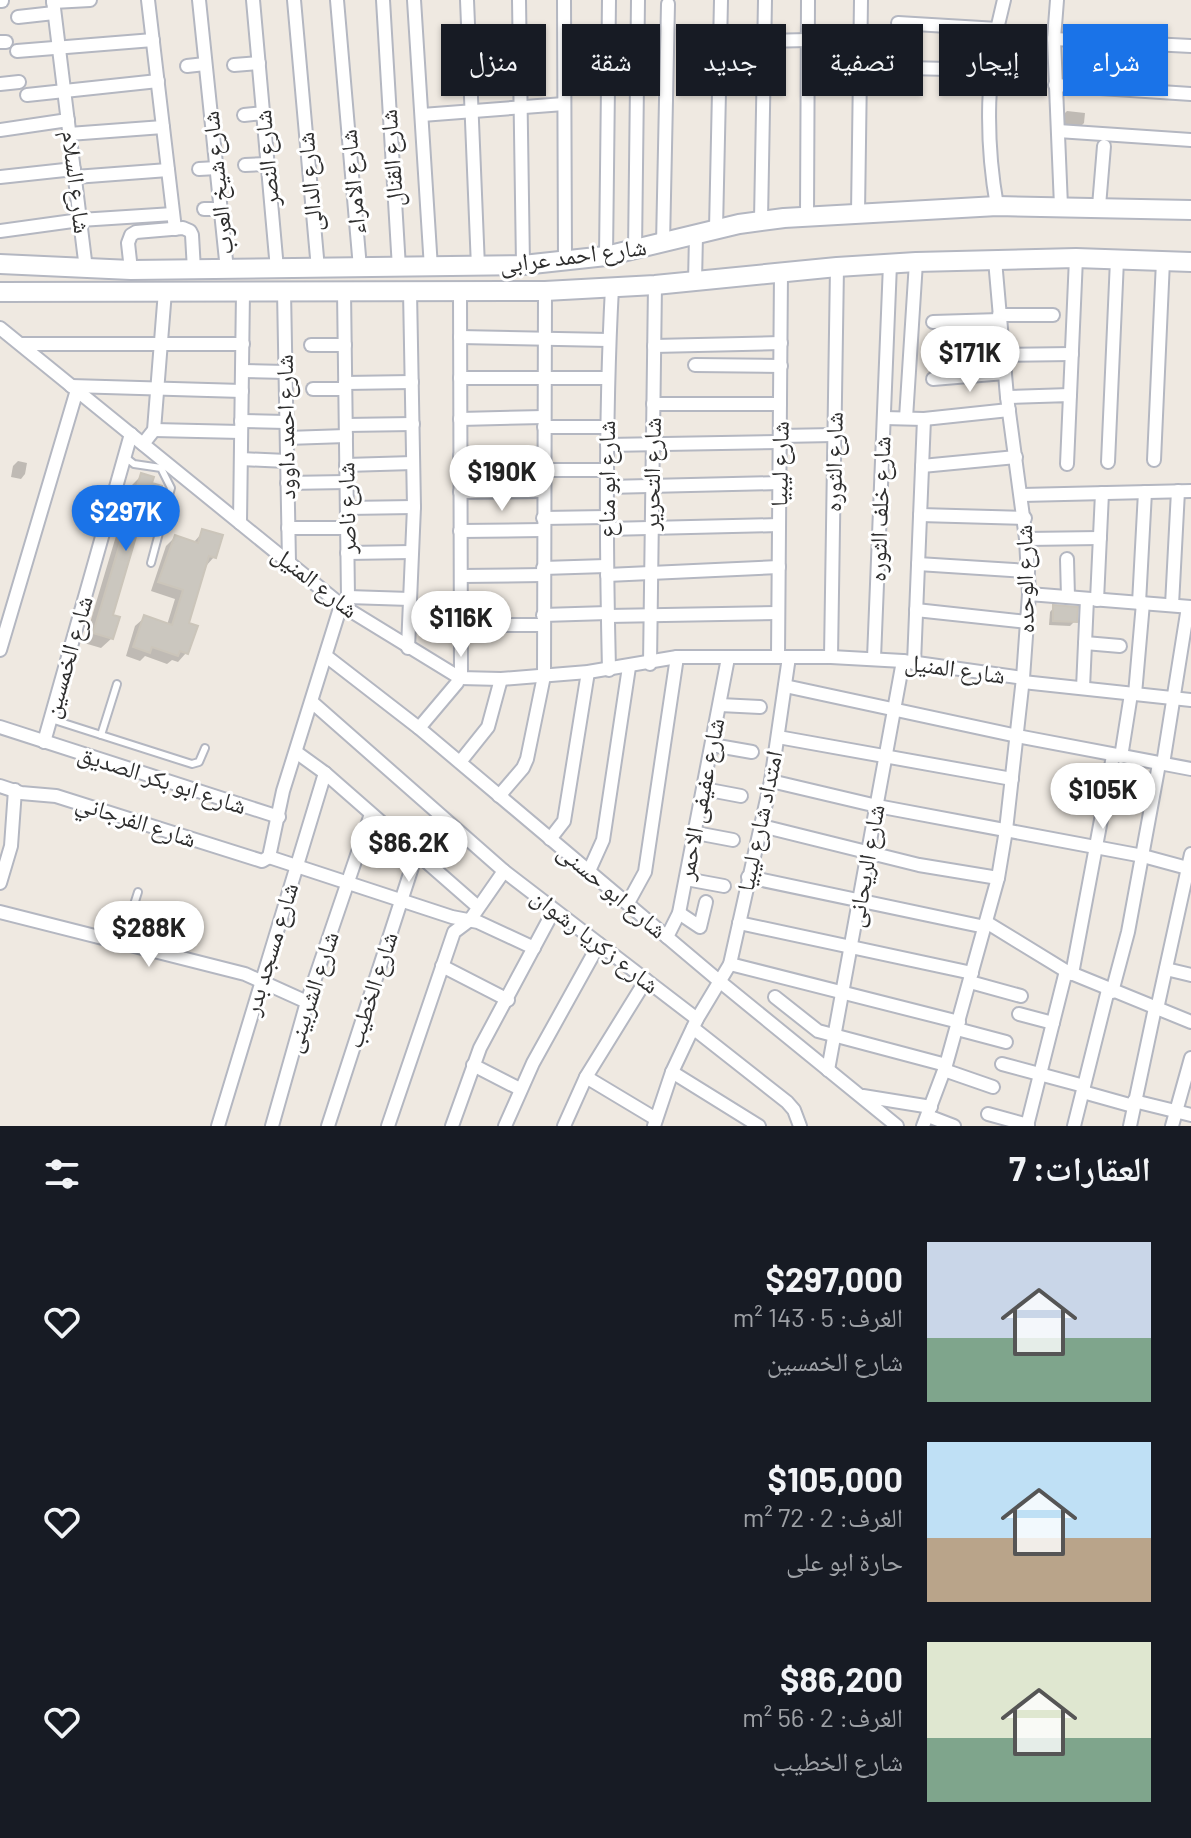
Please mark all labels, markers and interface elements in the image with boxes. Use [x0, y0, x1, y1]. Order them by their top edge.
chip: منزل [441, 24, 546, 96]
chip: شقة [562, 24, 660, 96]
chip: جديد [676, 24, 786, 96]
chip: تصفية [802, 24, 923, 96]
chip: إيجار [939, 24, 1047, 96]
chip: شراء [1063, 24, 1168, 96]
street label: شارع القنال [373, 108, 410, 208]
street label: شارع النصر [247, 109, 286, 209]
street label: شارع شيخ العرب [195, 110, 240, 257]
street label: شارع الامراء [332, 128, 373, 236]
street label: شارع السلام [54, 129, 98, 235]
street label: شارع الدالى [290, 131, 329, 233]
street label: شارع احمد عرابى [498, 231, 648, 280]
pin: $171K [914, 326, 1026, 394]
text: $171K [939, 336, 1001, 367]
street label: شارع احمد داوود [269, 354, 302, 500]
street label: شارع الثوره [817, 412, 850, 512]
street label: شارع التحرير [635, 417, 668, 532]
street label: شارع ابو مناع [591, 420, 622, 538]
street label: شارع ليبيا [763, 421, 796, 507]
street label: شارع خلف الثوره [861, 436, 898, 582]
pin: $190K [446, 445, 558, 513]
text: $190K [468, 455, 536, 486]
street label: شارع ناصر [330, 462, 363, 555]
pin: $297K [70, 485, 182, 553]
text: $297K [90, 495, 162, 526]
street label: شارع الوحده [1008, 524, 1041, 634]
street label: شارع المنيل [266, 538, 365, 625]
pin: $116K [405, 591, 517, 659]
street label: شارع الخمسين [35, 592, 100, 722]
text: $116K [429, 601, 493, 632]
street label: شارع المنيل [903, 646, 1007, 691]
street label: شارع عفيفى الاحمر [669, 715, 731, 883]
street label: شارع ابو بكر الصديق [74, 738, 250, 821]
street label: امتداد شارع ليبيا [729, 748, 790, 894]
pin: $105K [1047, 763, 1159, 831]
text: $105K [1068, 773, 1138, 804]
street label: شارع الفرجاني [71, 787, 200, 858]
street label: شارع الريحانى [839, 802, 892, 930]
pin: $86.2K [344, 816, 474, 884]
text: $86.2K [369, 826, 449, 857]
street label: شارع ابو حسنى [551, 836, 673, 945]
street label: شارع مسجد بدر [235, 879, 305, 1020]
street label: شارع زكريا رشوان [525, 881, 666, 1000]
pin: $288K [93, 901, 205, 969]
text: $288K [112, 911, 186, 942]
street label: شارع الشربينى [277, 927, 346, 1056]
street label: شارع الخطيب [338, 928, 405, 1052]
text: العقارات: 7 [1009, 1147, 1151, 1188]
icon: filters [40, 1152, 84, 1196]
text: $297,000 [766, 1258, 903, 1299]
icon: home [991, 1274, 1087, 1370]
icon: heart [40, 1300, 84, 1344]
text: الغرف: 5 · 143 m² [733, 1301, 903, 1332]
text: شارع الخمسين [767, 1345, 903, 1376]
text: $105,000 [768, 1458, 903, 1499]
icon: home [991, 1474, 1087, 1570]
icon: heart [40, 1500, 84, 1544]
text: الغرف: 2 · 72 m² [743, 1501, 903, 1532]
text: حارة ابو على [786, 1545, 903, 1576]
text: $86,200 [780, 1658, 903, 1699]
icon: home [991, 1674, 1087, 1770]
icon: heart [40, 1700, 84, 1744]
text: الغرف: 2 · 56 m² [742, 1701, 903, 1732]
text: شارع الخطيب [772, 1745, 903, 1776]

